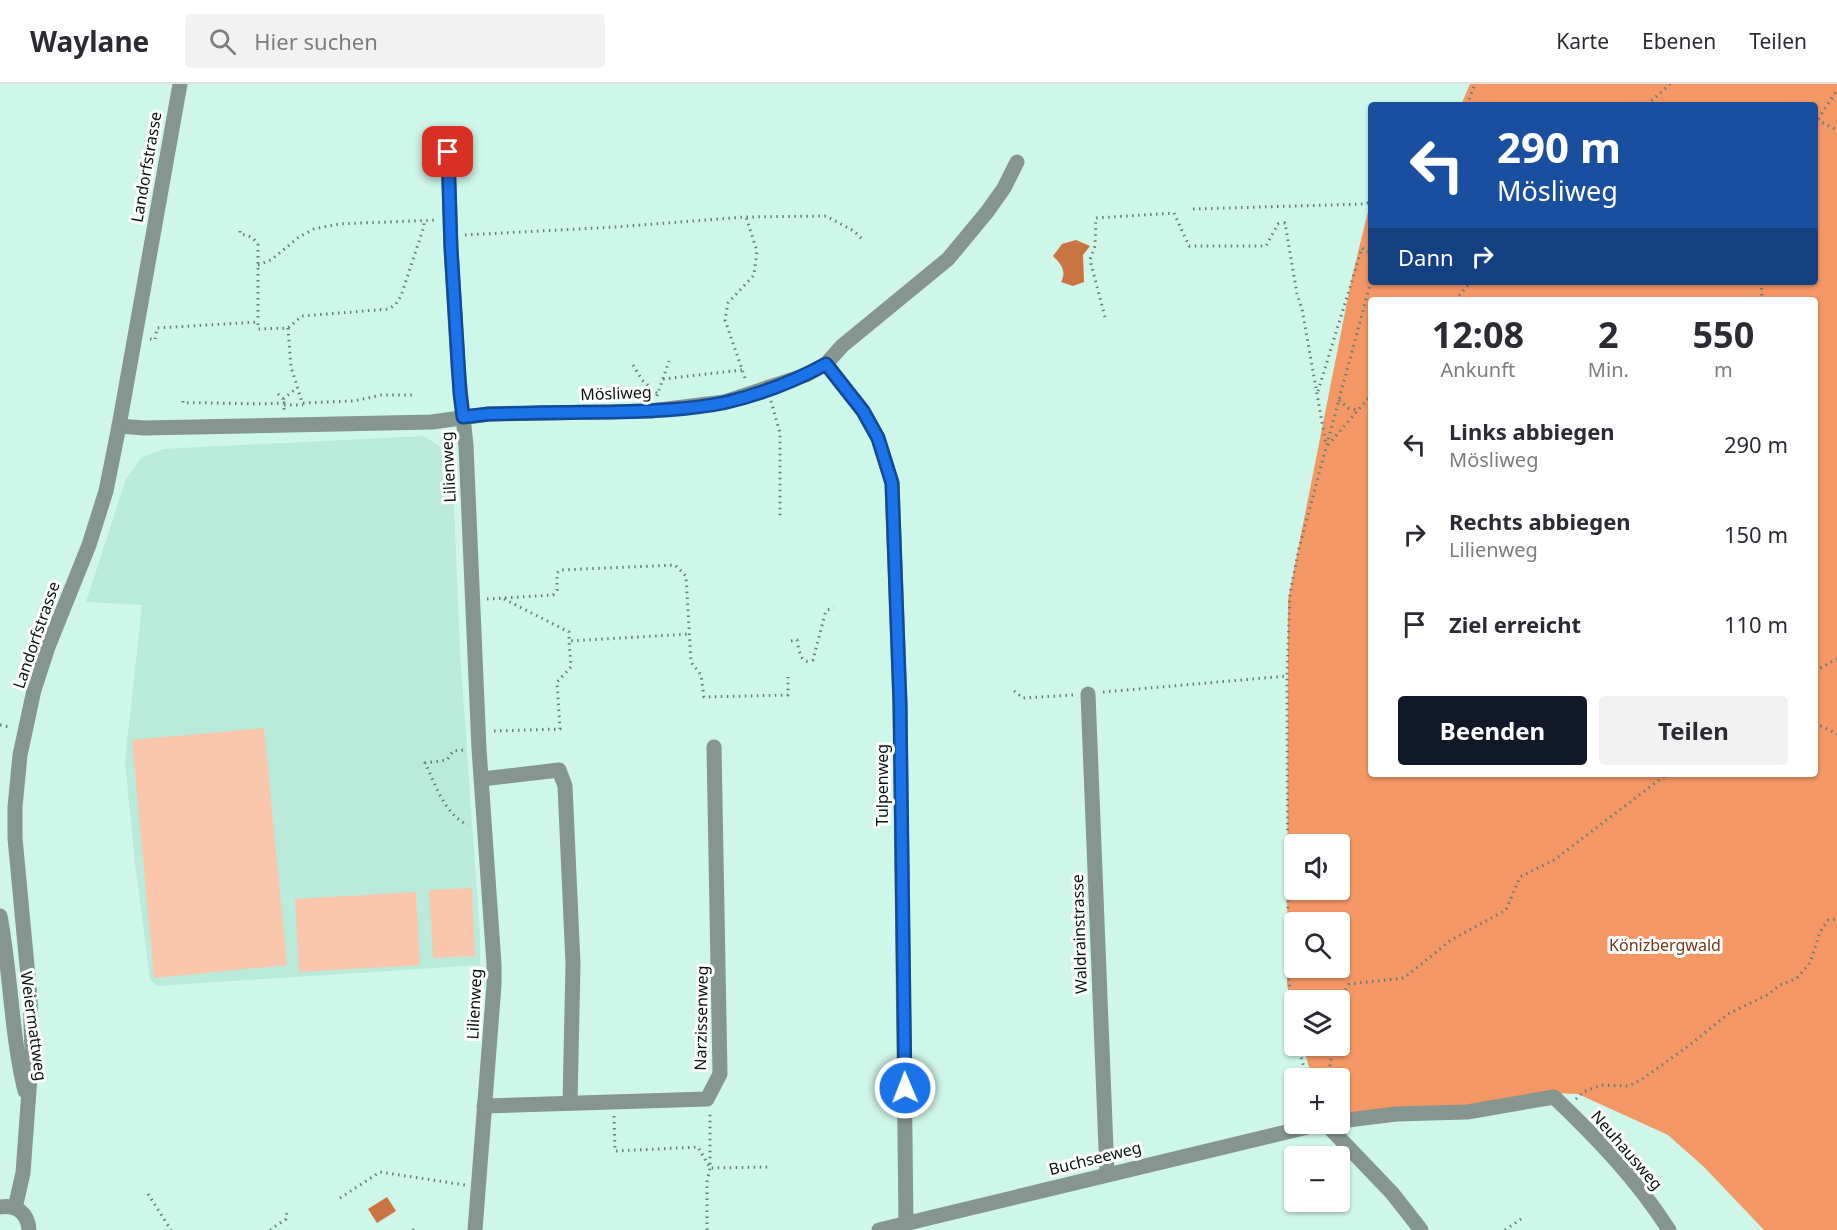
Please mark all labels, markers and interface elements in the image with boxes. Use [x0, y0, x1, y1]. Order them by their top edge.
search box [185, 14, 605, 68]
text: Waylane [30, 22, 149, 60]
icon: search [206, 25, 239, 58]
text: Hier suchen [254, 26, 378, 56]
text: Karte [1556, 27, 1609, 55]
text: Ebenen [1642, 27, 1716, 55]
text: Teilen [1749, 27, 1807, 55]
street label: Landorfstrasse [125, 110, 167, 224]
text: 290 m [1497, 118, 1621, 175]
pin [422, 126, 473, 177]
icon: left [1398, 126, 1476, 204]
icon: arrive [431, 135, 464, 168]
text: Mösliweg [1497, 172, 1618, 209]
icon: right [1466, 240, 1499, 273]
text: Dann [1398, 242, 1454, 272]
text: 12:08 [1432, 310, 1524, 359]
text: 2 [1598, 310, 1619, 359]
text: 550 [1693, 310, 1754, 359]
text: Ankunft [1441, 356, 1515, 383]
text: Min. [1588, 356, 1629, 383]
text: m [1714, 356, 1733, 383]
street label: Mösliweg [580, 381, 652, 405]
text: Links abbiegen [1449, 416, 1615, 446]
icon: left [1398, 428, 1431, 461]
text: 290 m [1724, 429, 1788, 459]
street label: Lilienweg [435, 431, 461, 503]
text: Mösliweg [1449, 446, 1538, 473]
text: Rechts abbiegen [1449, 506, 1631, 536]
icon: right [1398, 518, 1431, 551]
text: 150 m [1724, 519, 1788, 549]
text: Lilienweg [1449, 536, 1538, 563]
street label: Landorfstrasse [7, 578, 65, 692]
icon: arrive [1398, 608, 1431, 641]
text: Ziel erreicht [1449, 609, 1581, 639]
text: 110 m [1724, 609, 1788, 639]
button: Beenden [1398, 696, 1587, 765]
button: Teilen [1599, 696, 1788, 765]
street label: Tulpenweg [871, 744, 893, 826]
map controls [1284, 834, 1350, 1212]
button: sound [1284, 834, 1350, 900]
street label: Waldrainstrasse [1066, 874, 1092, 994]
button: search [1284, 912, 1350, 978]
park label: Könizbergwald [1609, 934, 1721, 956]
street label: Narzissenweg [689, 965, 713, 1071]
street label: Lilienweg [461, 968, 487, 1040]
street label: Weiermattweg [15, 970, 53, 1082]
button: layers [1284, 990, 1350, 1056]
position arrow [873, 1056, 937, 1120]
button: + [1284, 1068, 1350, 1134]
street label: Neuhausweg [1586, 1105, 1668, 1195]
street label: Buchseeweg [1046, 1136, 1144, 1180]
button: − [1284, 1146, 1350, 1212]

